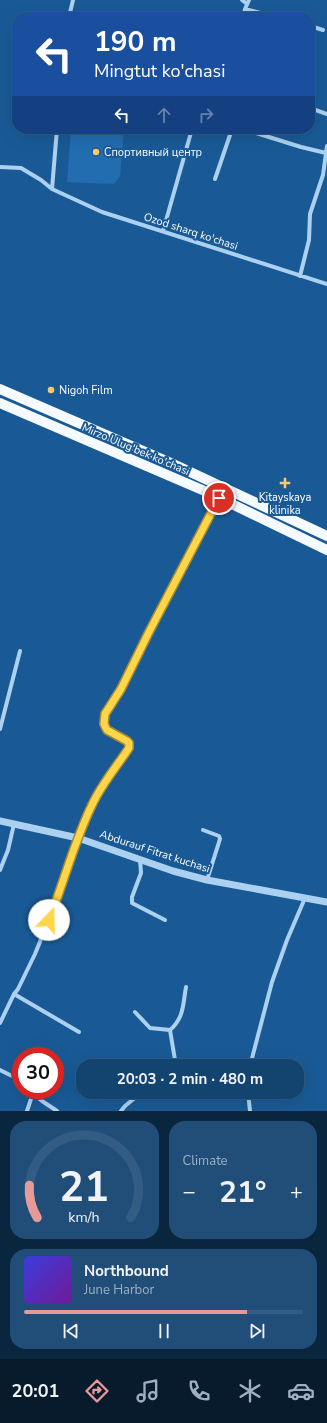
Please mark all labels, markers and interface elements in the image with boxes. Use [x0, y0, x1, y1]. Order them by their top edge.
text: 190 m [94, 23, 177, 61]
icon: left [28, 28, 80, 80]
text: Mingtut ko'chasi [94, 59, 225, 83]
icon: left [111, 104, 133, 126]
icon: ahead [153, 104, 175, 126]
icon: right [195, 104, 217, 126]
place label: Спортивный центр [104, 145, 202, 160]
marker: Спортивный центр [91, 147, 101, 157]
street label: Ozod sharq ko'chasi [142, 209, 240, 254]
place label: Nigoh Film [59, 383, 113, 398]
marker: Nigoh Film [46, 385, 56, 395]
street label: Mirzo Ulug'bek ko'chasi [80, 420, 192, 479]
marker: Kitayskaya klinika [279, 477, 291, 489]
pin [202, 481, 236, 515]
icon: arrive [208, 487, 230, 509]
place label: Kitayskaya klinika [259, 490, 311, 518]
street label: Abdurauf Fitrat kuchasi [98, 827, 212, 876]
position arrow [28, 899, 70, 941]
speed limit sign: 30 [12, 1047, 64, 1099]
text: 20:03 · 2 min · 480 m [117, 1069, 263, 1089]
text: Climate [183, 1152, 228, 1170]
text: 21 [59, 1159, 109, 1216]
text: 21° [219, 1172, 266, 1213]
text: − [183, 1177, 196, 1207]
text: + [290, 1177, 303, 1207]
text: km/h [69, 1208, 100, 1227]
text: Northbound [84, 1261, 169, 1281]
text: June Harbor [84, 1281, 154, 1299]
icon: previous [60, 1320, 82, 1342]
icon: pause [153, 1320, 175, 1342]
icon: next [246, 1320, 268, 1342]
icon: directions [83, 1377, 111, 1405]
icon: music [134, 1377, 162, 1405]
icon: phone [185, 1377, 213, 1405]
icon: climate [236, 1377, 264, 1405]
icon: car [287, 1377, 315, 1405]
text: 20:01 [12, 1379, 59, 1403]

